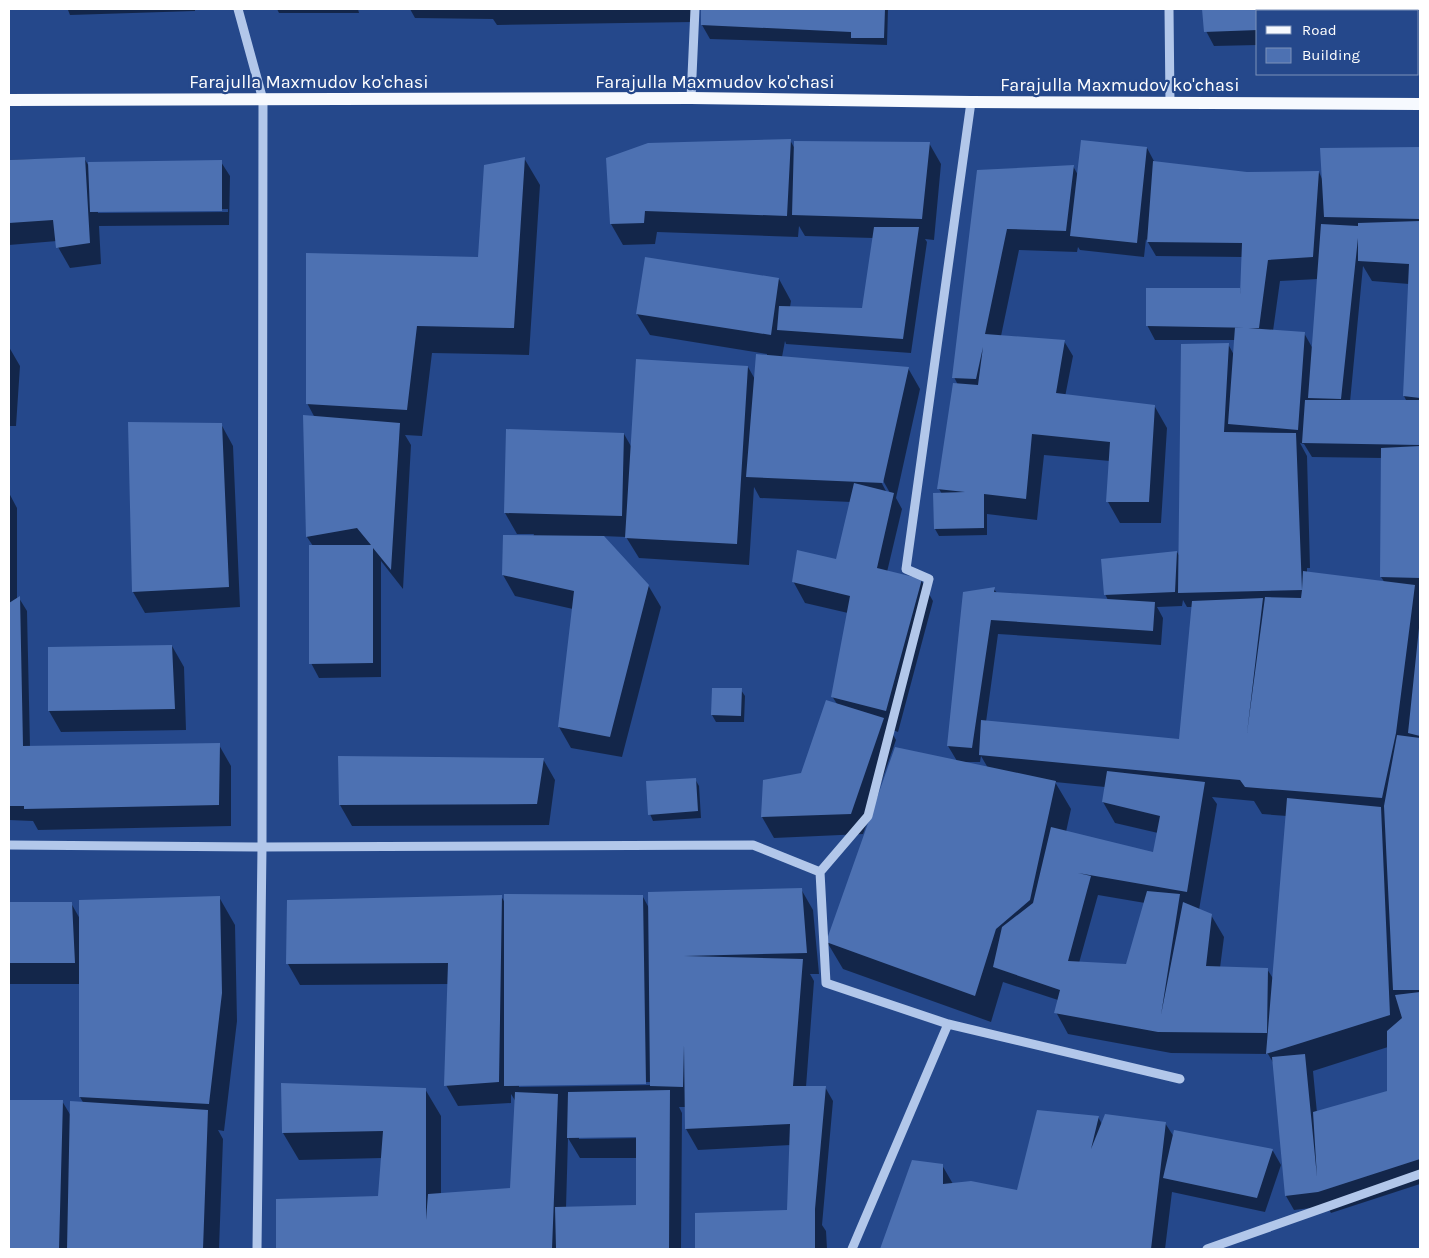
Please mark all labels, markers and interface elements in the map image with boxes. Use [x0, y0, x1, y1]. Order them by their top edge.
legend [1256, 10, 1419, 75]
text: Road [1302, 21, 1337, 39]
text: Building [1302, 46, 1360, 64]
street label: Farajulla Maxmudov ko'chasi [189, 71, 429, 93]
street label: Farajulla Maxmudov ko'chasi [595, 71, 835, 93]
street label: Farajulla Maxmudov ko'chasi [1000, 74, 1240, 96]

